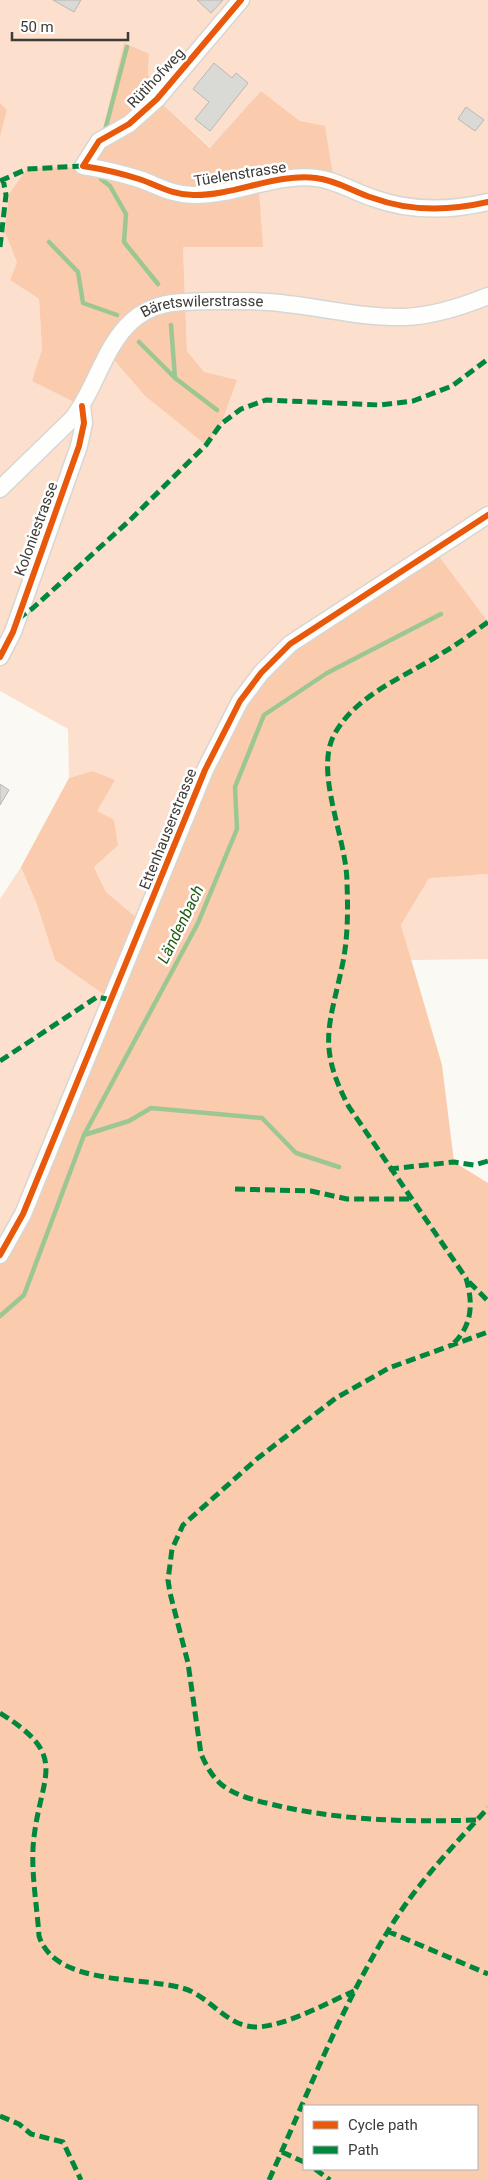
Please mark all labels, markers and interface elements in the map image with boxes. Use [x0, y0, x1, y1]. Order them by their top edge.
scale bar [12, 10, 129, 42]
text: 50 m [20, 18, 54, 36]
street label: Rütihofweg [124, 44, 188, 112]
street label: Tüelenstrasse [192, 158, 288, 190]
street label: Bäretswilerstrasse [137, 292, 264, 321]
street label: Koloniestrasse [11, 479, 61, 579]
street label: Ettenhauserstrasse [135, 766, 201, 892]
water label: Ländenbach [153, 882, 208, 966]
legend [303, 2105, 478, 2170]
text: Cycle path [348, 2116, 418, 2134]
text: Path [348, 2141, 379, 2159]

